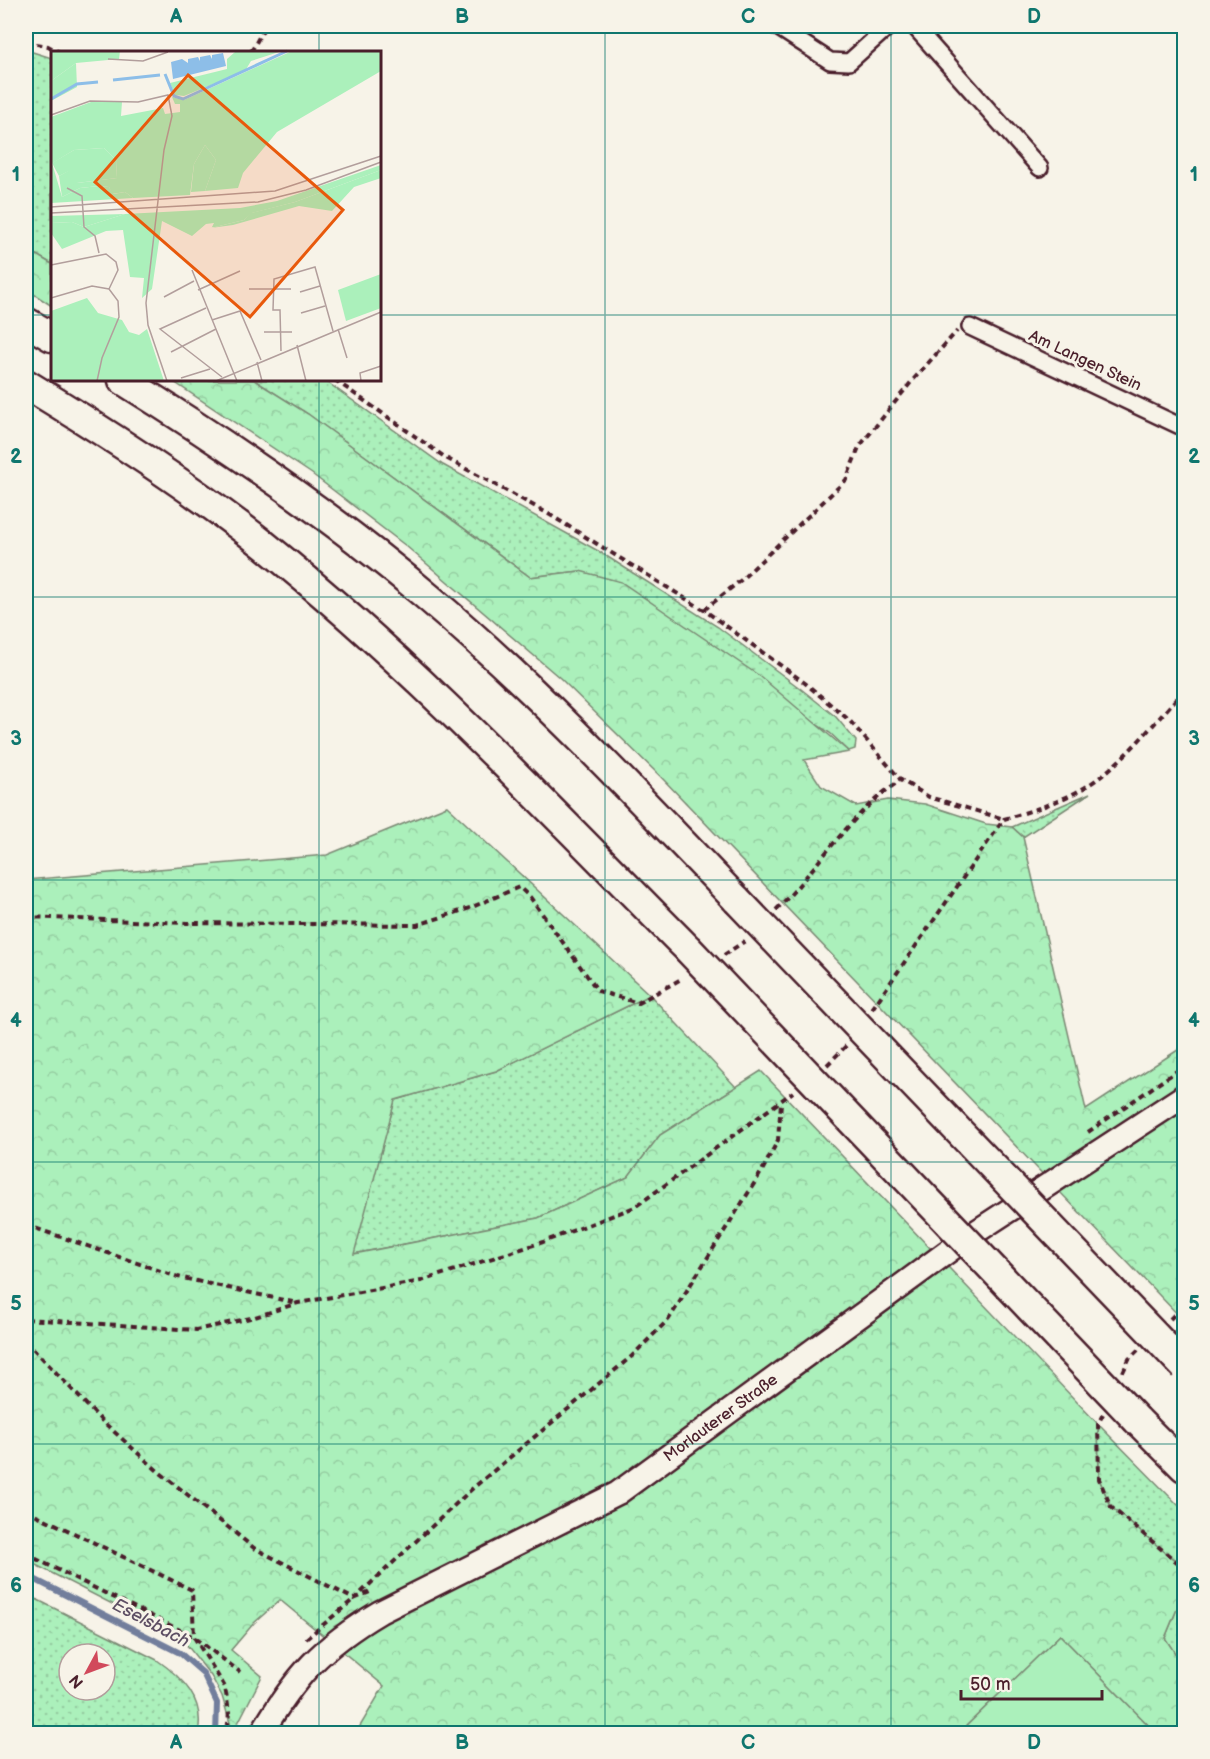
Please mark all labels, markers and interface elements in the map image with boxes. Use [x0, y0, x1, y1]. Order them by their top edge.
text: A [169, 5, 183, 29]
text: B [455, 5, 469, 29]
text: C [741, 5, 755, 29]
text: D [1027, 5, 1041, 29]
inset map [51, 51, 381, 381]
text: 1 [12, 163, 20, 187]
text: 1 [1190, 163, 1198, 187]
street label: Am Langen Stein [1026, 327, 1144, 395]
text: 2 [10, 445, 22, 469]
text: 2 [1188, 445, 1200, 469]
text: 3 [10, 727, 22, 751]
text: 3 [1188, 727, 1200, 751]
text: 4 [10, 1009, 22, 1033]
text: 4 [1188, 1009, 1200, 1033]
text: 5 [10, 1292, 22, 1316]
text: 5 [1188, 1292, 1200, 1316]
street label: Morlauterer Straße [660, 1370, 782, 1466]
text: 6 [10, 1574, 22, 1598]
text: 6 [1188, 1574, 1200, 1598]
water label: Eselsbach [109, 1594, 193, 1652]
north arrow [57, 1642, 117, 1702]
scale bar [961, 1663, 1102, 1701]
text: N [66, 1670, 88, 1692]
text: 50 m [970, 1674, 1011, 1695]
text: A [169, 1731, 183, 1755]
text: B [455, 1731, 469, 1755]
text: C [741, 1731, 755, 1755]
text: D [1027, 1731, 1041, 1755]

